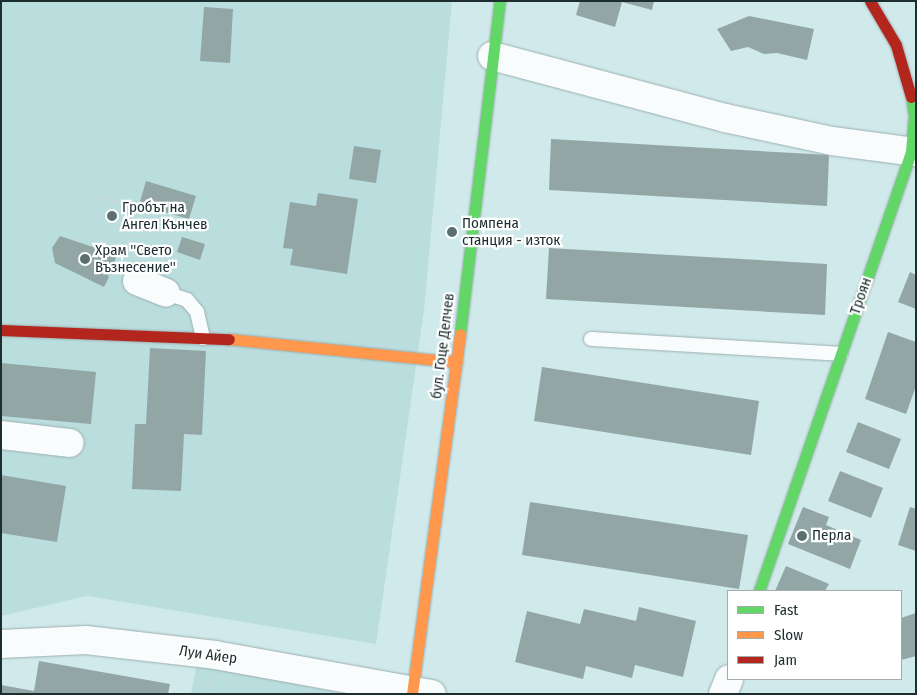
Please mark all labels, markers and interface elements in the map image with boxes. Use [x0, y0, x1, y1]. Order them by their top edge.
place label: Гробът на Ангел Кънчев [122, 198, 208, 233]
marker: Гробът на Ангел Кънчев [106, 210, 118, 222]
place label: Помпена станция - изток [462, 214, 560, 249]
marker: Помпена станция - изток [446, 226, 458, 238]
place label: Храм ''Свето Възнесение'' [95, 241, 176, 276]
marker: Храм ''Свето Възнесение'' [79, 253, 91, 265]
street label: Троян [846, 275, 876, 317]
street label: бул. Гоце Делчев [428, 292, 458, 400]
place label: Перла [812, 527, 851, 545]
marker: Перла [796, 530, 808, 542]
legend [727, 590, 902, 680]
text: Fast [774, 601, 798, 619]
text: Slow [774, 626, 803, 644]
street label: Луи Айер [178, 642, 238, 668]
text: Jam [774, 651, 797, 669]

